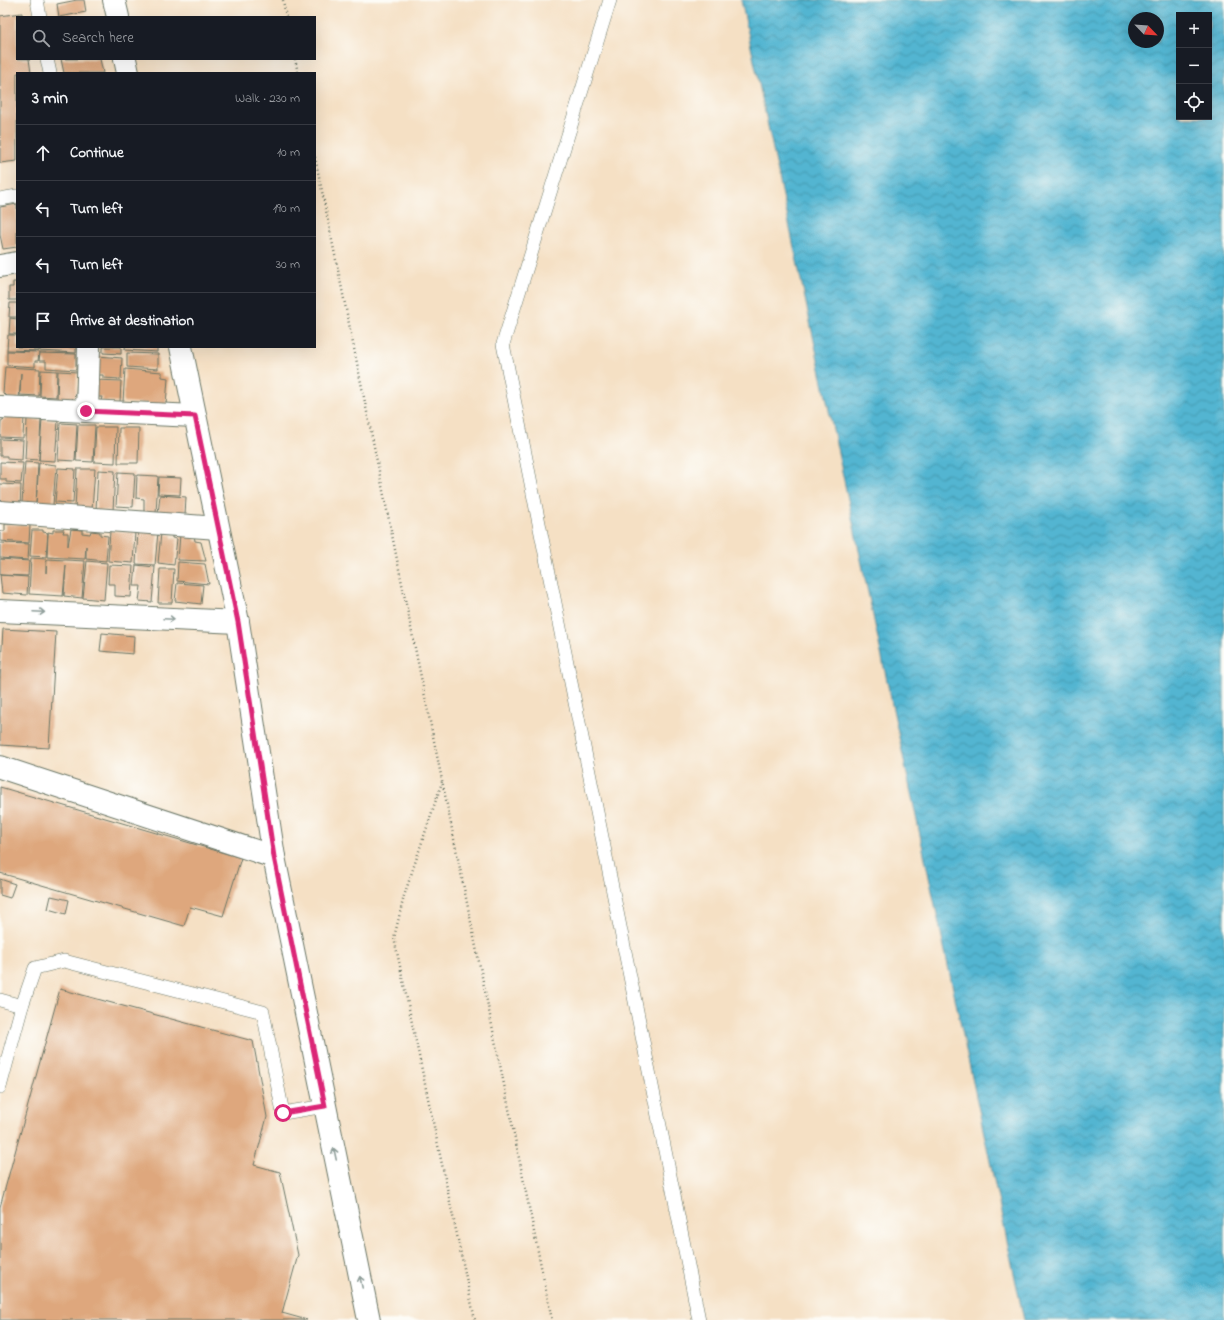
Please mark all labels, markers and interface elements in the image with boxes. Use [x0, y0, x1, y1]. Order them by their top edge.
north arrow [1128, 12, 1164, 48]
map controls [1176, 12, 1212, 120]
button: + [1176, 12, 1212, 48]
search box [16, 16, 316, 60]
icon: search [30, 27, 52, 49]
text: Search here [62, 27, 134, 49]
button: − [1176, 48, 1212, 84]
button: locate [1176, 84, 1212, 120]
text: 3 min [32, 86, 68, 111]
text: Walk · 230 m [235, 89, 300, 108]
icon: ahead [32, 142, 54, 164]
text: Continue [70, 142, 124, 164]
text: 10 m [277, 143, 300, 162]
icon: left [32, 198, 54, 220]
text: Turn left [70, 198, 123, 220]
text: 190 m [273, 199, 300, 218]
icon: left [32, 254, 54, 276]
text: Turn left [70, 254, 123, 276]
text: 30 m [276, 255, 300, 274]
icon: arrive [32, 310, 54, 332]
text: Arrive at destination [70, 310, 194, 332]
route end [77, 402, 95, 420]
one-way arrow [32, 609, 45, 616]
one-way arrow [162, 615, 175, 622]
route start [274, 1104, 292, 1122]
one-way arrow [330, 1148, 338, 1161]
one-way arrow [356, 1276, 364, 1289]

